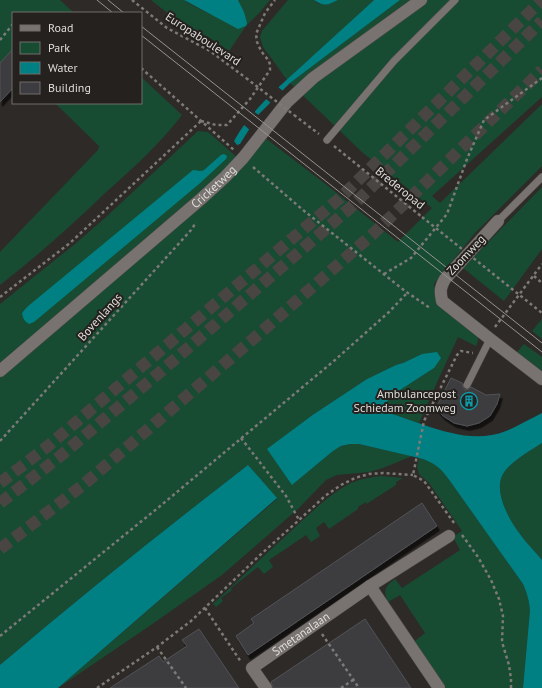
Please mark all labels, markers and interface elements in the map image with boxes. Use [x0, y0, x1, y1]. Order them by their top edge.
street label: Europaboulevard [163, 9, 244, 69]
legend [12, 12, 142, 104]
text: Road [48, 20, 73, 35]
text: Park [48, 40, 70, 55]
text: Water [48, 60, 78, 75]
text: Building [48, 80, 91, 95]
street label: Cricketweg [188, 162, 239, 211]
street label: Brederopad [373, 163, 428, 212]
street label: Zoomweg [443, 231, 488, 278]
street label: Bovenlangs [74, 290, 125, 344]
place label: Ambulancepost Schiedam Zoomweg [354, 386, 456, 415]
building icon: Ambulancepost Schiedam Zoomweg [459, 391, 479, 411]
street label: Smetanalaan [269, 608, 332, 659]

